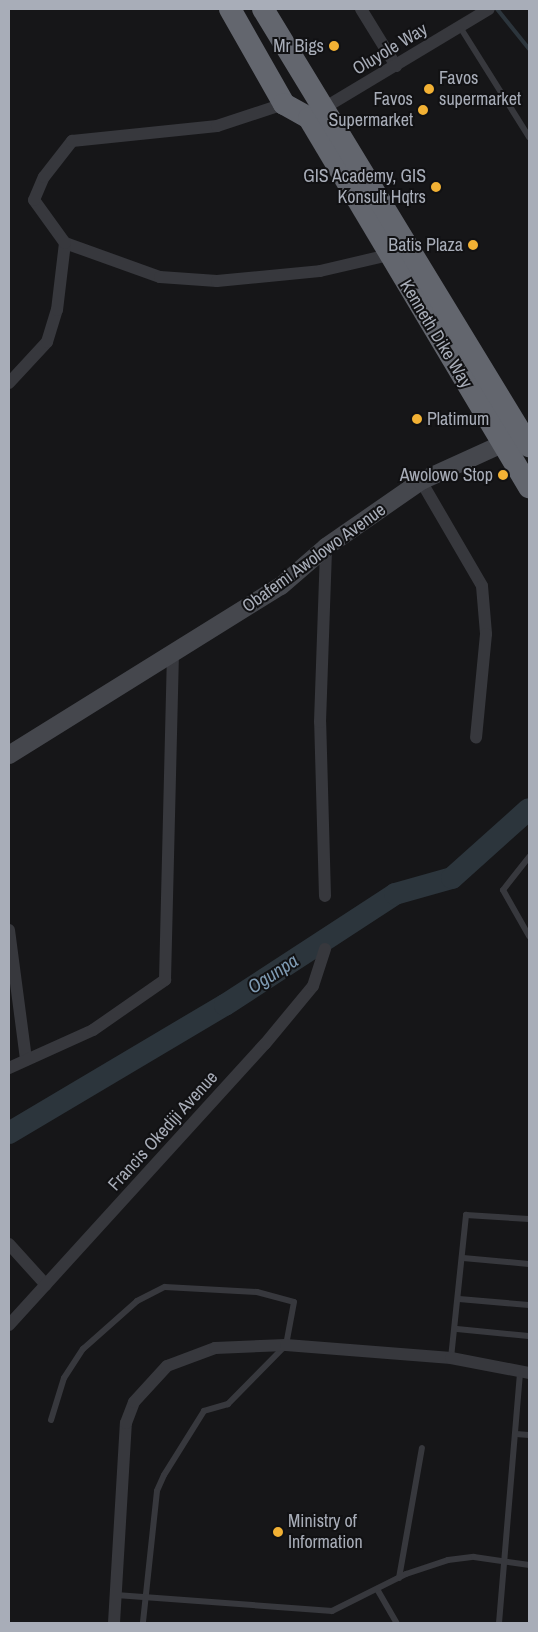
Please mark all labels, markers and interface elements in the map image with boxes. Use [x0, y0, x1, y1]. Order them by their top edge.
street label: Oluyole Way [349, 18, 431, 80]
place label: Mr Bigs [273, 35, 324, 57]
marker: Mr Bigs [328, 40, 340, 52]
place label: Favos supermarket [439, 68, 521, 110]
marker: Favos supermarket [423, 83, 435, 95]
place label: Favos Supermarket [329, 89, 413, 132]
marker: Favos Supermarket [417, 104, 429, 116]
place label: GIS Academy, GIS Konsult Hqtrs [302, 166, 426, 208]
marker: GIS Academy, GIS Konsult Hqtrs [430, 181, 442, 193]
place label: Batis Plaza [388, 234, 463, 256]
marker: Batis Plaza [467, 239, 479, 251]
street label: Kenneth Dike Way [395, 276, 477, 392]
place label: Platimum [427, 408, 489, 430]
marker: Platimum [411, 413, 423, 425]
place label: Awolowo Stop [400, 464, 493, 486]
marker: Awolowo Stop [497, 469, 509, 481]
street label: Obafemi Awolowo Avenue [237, 498, 391, 618]
water label: Ogunpa [244, 949, 302, 999]
street label: Francis Okediji Avenue [103, 1067, 223, 1195]
place label: Ministry of Information [288, 1511, 363, 1554]
marker: Ministry of Information [272, 1526, 284, 1538]

